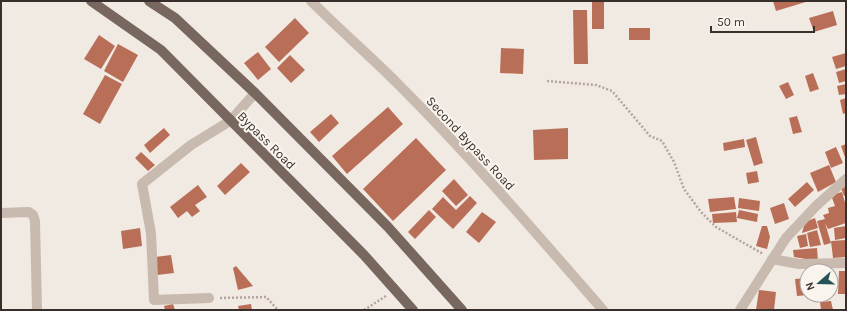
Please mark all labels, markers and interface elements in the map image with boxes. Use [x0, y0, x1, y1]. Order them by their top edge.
scale bar [711, 8, 814, 34]
text: 50 m [717, 15, 745, 29]
street label: Second Bypass Road [423, 93, 518, 193]
street label: Bypass Road [235, 108, 299, 172]
north arrow [799, 263, 839, 303]
text: N [803, 280, 818, 292]

